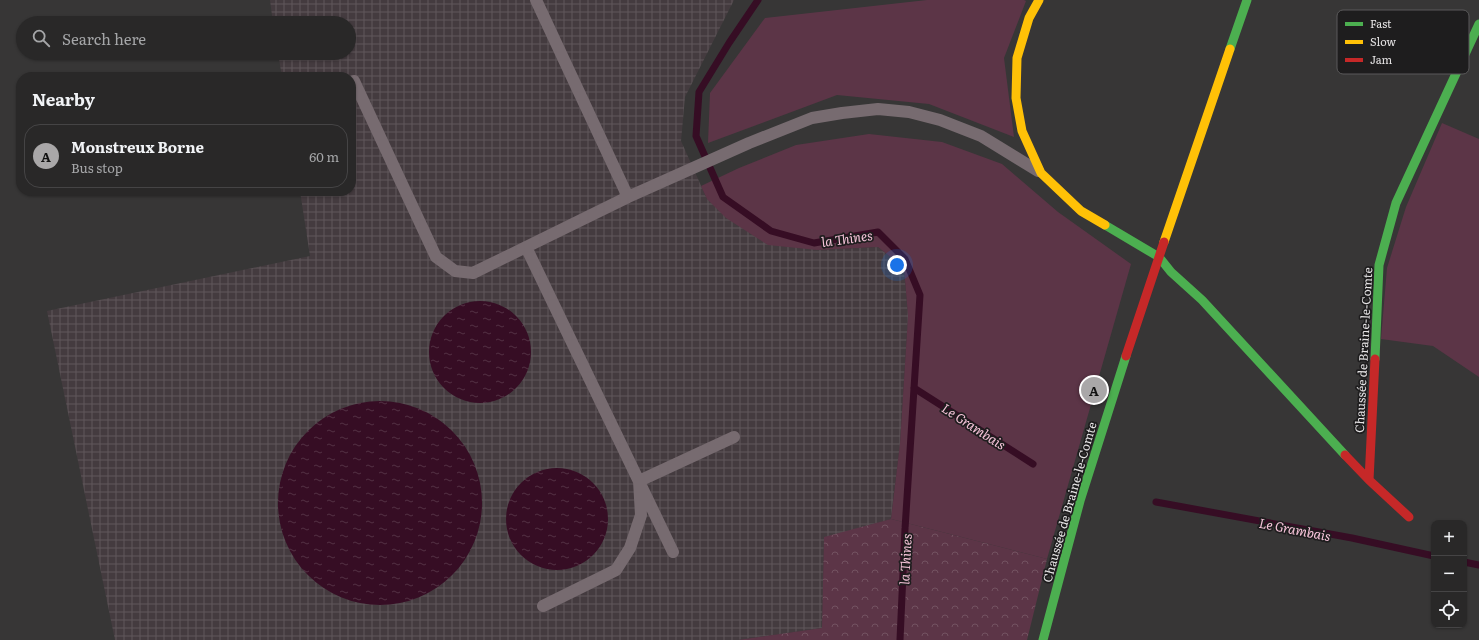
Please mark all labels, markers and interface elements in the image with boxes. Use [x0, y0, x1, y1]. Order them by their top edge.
legend [1337, 10, 1469, 74]
text: Fast [1370, 15, 1392, 31]
search box [16, 16, 356, 60]
icon: search [30, 27, 52, 49]
text: Search here [62, 27, 146, 50]
text: Slow [1370, 33, 1396, 49]
text: Jam [1370, 51, 1393, 67]
text: Nearby [32, 86, 95, 111]
text: Monstreux Borne [71, 135, 204, 158]
text: A [41, 147, 51, 166]
text: 60 m [309, 147, 339, 166]
text: Bus stop [71, 158, 123, 177]
water label: la Thines [820, 225, 874, 251]
your location [887, 255, 907, 275]
street label: Chaussée de Braine-le-Comte [1350, 267, 1376, 433]
pin: A [1081, 375, 1107, 405]
water label: Le Grambais [938, 398, 1010, 454]
street label: Chaussée de Braine-le-Comte [1037, 420, 1101, 584]
water label: Le Grambais [1257, 513, 1333, 545]
map controls [1431, 520, 1467, 628]
button: + [1431, 520, 1467, 556]
water label: la Thines [894, 533, 916, 585]
button: − [1431, 556, 1467, 592]
button: locate [1431, 592, 1467, 628]

